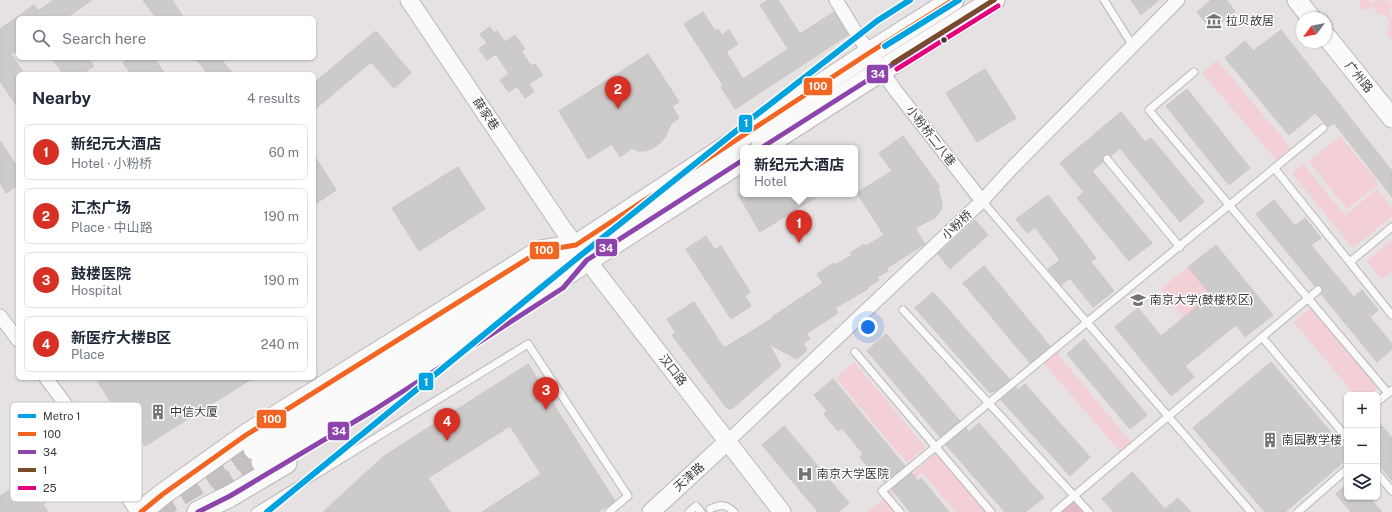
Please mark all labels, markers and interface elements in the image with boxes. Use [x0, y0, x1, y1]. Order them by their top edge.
museum icon: 拉贝故居 [1205, 12, 1223, 30]
north arrow [1296, 12, 1332, 48]
place label: 拉贝故居 [1226, 14, 1274, 28]
search box [16, 16, 316, 60]
icon: search [30, 27, 52, 49]
text: Search here [62, 30, 146, 47]
unlabelled marker [939, 35, 949, 45]
street label: 广州路 [1342, 59, 1376, 95]
line badge: 34 [866, 64, 889, 84]
text: 34 [871, 68, 885, 80]
pin: 2 [605, 76, 631, 109]
line badge: 100 [803, 77, 833, 96]
text: 100 [809, 80, 827, 92]
text: Nearby [32, 88, 91, 108]
text: 4 results [247, 91, 300, 106]
street label: 薛家巷 [470, 95, 502, 133]
street label: 小粉桥二八巷 [903, 103, 959, 169]
line badge: 1 [738, 114, 753, 133]
text: 1 [744, 117, 748, 129]
text: 新纪元大酒店 [71, 135, 161, 152]
text: 1 [43, 145, 49, 160]
text: 60 m [269, 145, 299, 160]
popup [740, 145, 858, 197]
text: Hotel · 小粉桥 [71, 156, 152, 171]
text: 新纪元大酒店 [754, 156, 844, 173]
text: Hotel [754, 174, 787, 189]
text: 汇杰广场 [71, 199, 131, 216]
street label: 小粉桥 [939, 208, 975, 242]
text: 2 [42, 209, 50, 224]
text: 190 m [263, 209, 299, 224]
pin: 1 [786, 210, 812, 243]
text: Place · 中山路 [71, 220, 153, 235]
line badge: 34 [595, 238, 618, 257]
line badge: 100 [529, 241, 560, 260]
text: 34 [599, 242, 613, 254]
text: 100 [535, 244, 553, 256]
text: 鼓楼医院 [71, 265, 131, 282]
text: 3 [42, 273, 50, 288]
text: 190 m [263, 273, 299, 288]
text: Hospital [71, 283, 122, 298]
school or university icon: 南京大学(鼓楼校区) [1129, 291, 1147, 309]
place label: 南京大学(鼓楼校区) [1150, 293, 1253, 307]
your location [858, 317, 878, 337]
text: 新医疗大楼B区 [71, 329, 171, 346]
text: 4 [42, 337, 50, 352]
text: 240 m [261, 337, 299, 352]
text: Place [71, 347, 105, 362]
street label: 汉口路 [656, 352, 690, 388]
line badge: 1 [418, 372, 434, 391]
text: 1 [424, 376, 428, 388]
pin: 3 [533, 377, 559, 410]
map controls [1344, 392, 1380, 500]
button: + [1344, 392, 1380, 428]
legend [10, 402, 142, 502]
building icon: 中信大厦 [149, 403, 167, 421]
place label: 中信大厦 [170, 405, 218, 419]
pin: 4 [434, 408, 460, 441]
line badge: 100 [256, 409, 287, 429]
text: Metro 1 [43, 410, 80, 422]
text: 100 [263, 413, 281, 425]
line badge: 34 [327, 421, 350, 441]
text: 34 [332, 425, 346, 437]
text: 100 [43, 428, 61, 440]
button: − [1344, 428, 1380, 464]
building icon: 南园教学楼 [1261, 431, 1279, 449]
place label: 南园教学楼 [1282, 433, 1342, 447]
text: 34 [43, 446, 57, 458]
street label: 天津路 [671, 460, 707, 494]
text: 1 [43, 464, 47, 476]
button: layers [1344, 464, 1380, 500]
hospital icon: 南京大学医院 [796, 465, 814, 483]
place label: 南京大学医院 [817, 467, 889, 481]
text: 25 [43, 482, 57, 494]

